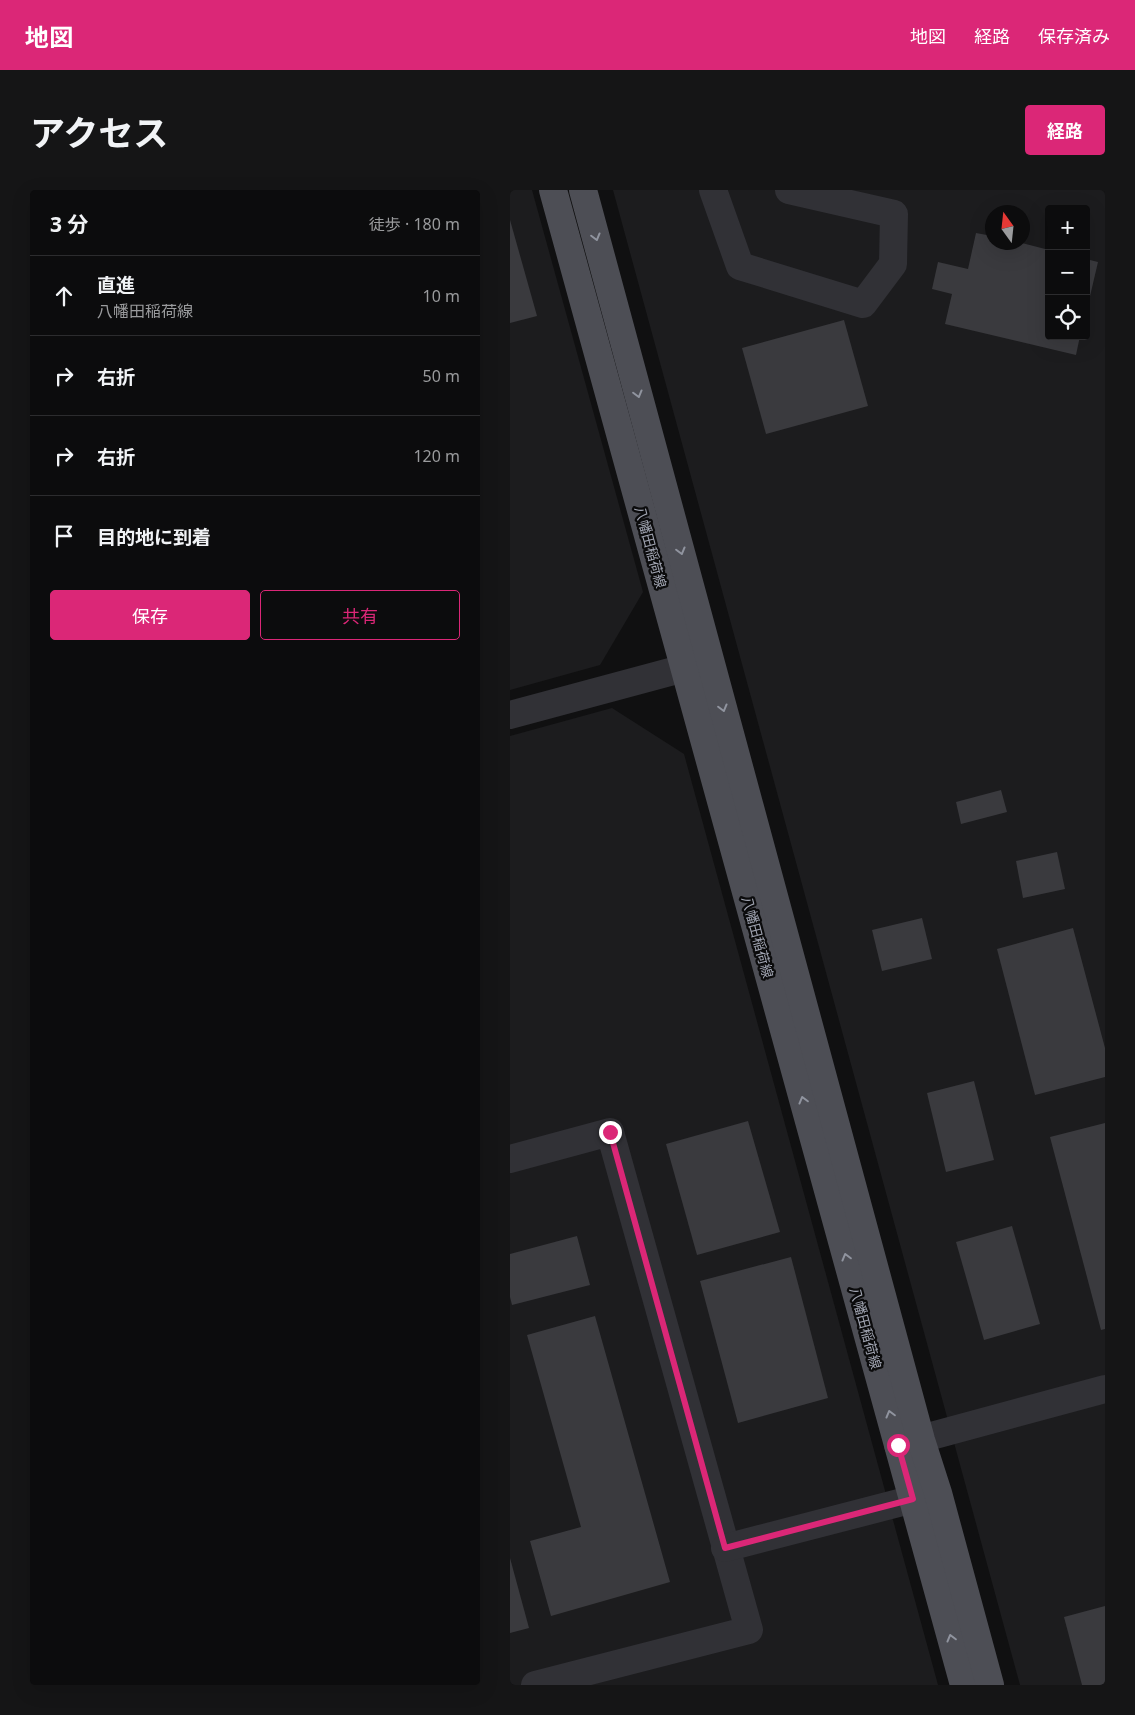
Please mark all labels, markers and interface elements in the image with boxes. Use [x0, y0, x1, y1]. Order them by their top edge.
text: 地図 [25, 20, 73, 53]
text: 地図 [910, 24, 946, 48]
text: 経路 [974, 24, 1010, 48]
text: 保存済み [1038, 24, 1110, 48]
button: 経路 [1025, 105, 1105, 155]
text: アクセス [30, 109, 168, 156]
north arrow [985, 205, 1030, 250]
map controls [1045, 205, 1090, 340]
button: + [1045, 205, 1090, 250]
text: 3 分 [50, 210, 88, 238]
text: 徒歩 · 180 m [369, 213, 460, 235]
one-way arrow [590, 233, 601, 241]
button: − [1045, 250, 1090, 295]
text: 直進 [97, 272, 135, 298]
icon: ahead [50, 282, 78, 310]
text: 10 m [423, 285, 460, 307]
button: locate [1045, 295, 1090, 340]
text: 八幡田稲荷線 [97, 300, 193, 322]
icon: right [50, 362, 78, 390]
text: 右折 [97, 364, 135, 390]
text: 50 m [423, 365, 460, 387]
one-way arrow [633, 389, 643, 397]
icon: right [50, 442, 78, 470]
text: 右折 [97, 444, 135, 470]
text: 120 m [413, 445, 460, 467]
street label: 八幡田稲荷線 [631, 504, 671, 590]
icon: arrive [50, 522, 78, 550]
text: 目的地に到着 [97, 524, 211, 550]
one-way arrow [675, 546, 686, 555]
button: 保存 [50, 590, 250, 640]
button: 共有 [260, 590, 460, 640]
one-way arrow [718, 703, 728, 711]
street label: 八幡田稲荷線 [738, 894, 778, 980]
one-way arrow [799, 1097, 809, 1105]
route end [599, 1121, 622, 1144]
one-way arrow [842, 1254, 852, 1262]
street label: 八幡田稲荷線 [846, 1285, 886, 1371]
one-way arrow [885, 1410, 895, 1418]
route start [887, 1434, 910, 1457]
one-way arrow [946, 1634, 957, 1642]

